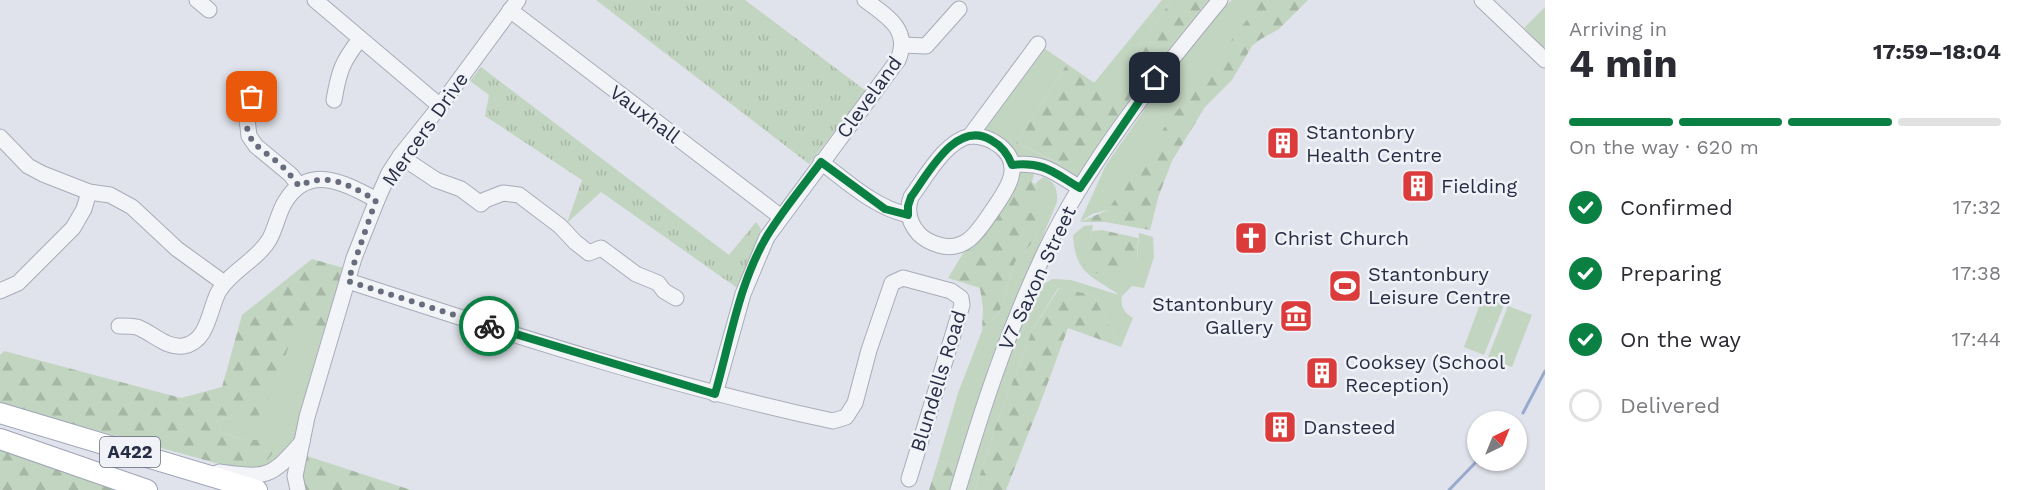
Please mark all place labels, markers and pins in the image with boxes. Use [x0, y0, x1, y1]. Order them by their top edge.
pin [1129, 52, 1180, 103]
pin [226, 71, 277, 122]
place label: Stantonbry Health Centre [1306, 120, 1442, 167]
building icon: Stantonbry Health Centre [1265, 125, 1301, 161]
building icon: Fielding [1400, 168, 1436, 204]
place label: Fielding [1441, 174, 1517, 198]
church icon: Christ Church [1233, 220, 1269, 256]
place label: Christ Church [1274, 226, 1409, 250]
place label: Stantonbury Leisure Centre [1368, 262, 1511, 309]
sports icon: Stantonbury Leisure Centre [1327, 268, 1363, 304]
place label: Stantonbury Gallery [1152, 292, 1274, 339]
museum icon: Stantonbury Gallery [1278, 298, 1314, 334]
place label: Cooksey (School Reception) [1345, 350, 1505, 397]
building icon: Cooksey (School Reception) [1304, 355, 1340, 391]
building icon: Dansteed [1262, 409, 1298, 445]
place label: Dansteed [1303, 415, 1396, 439]

